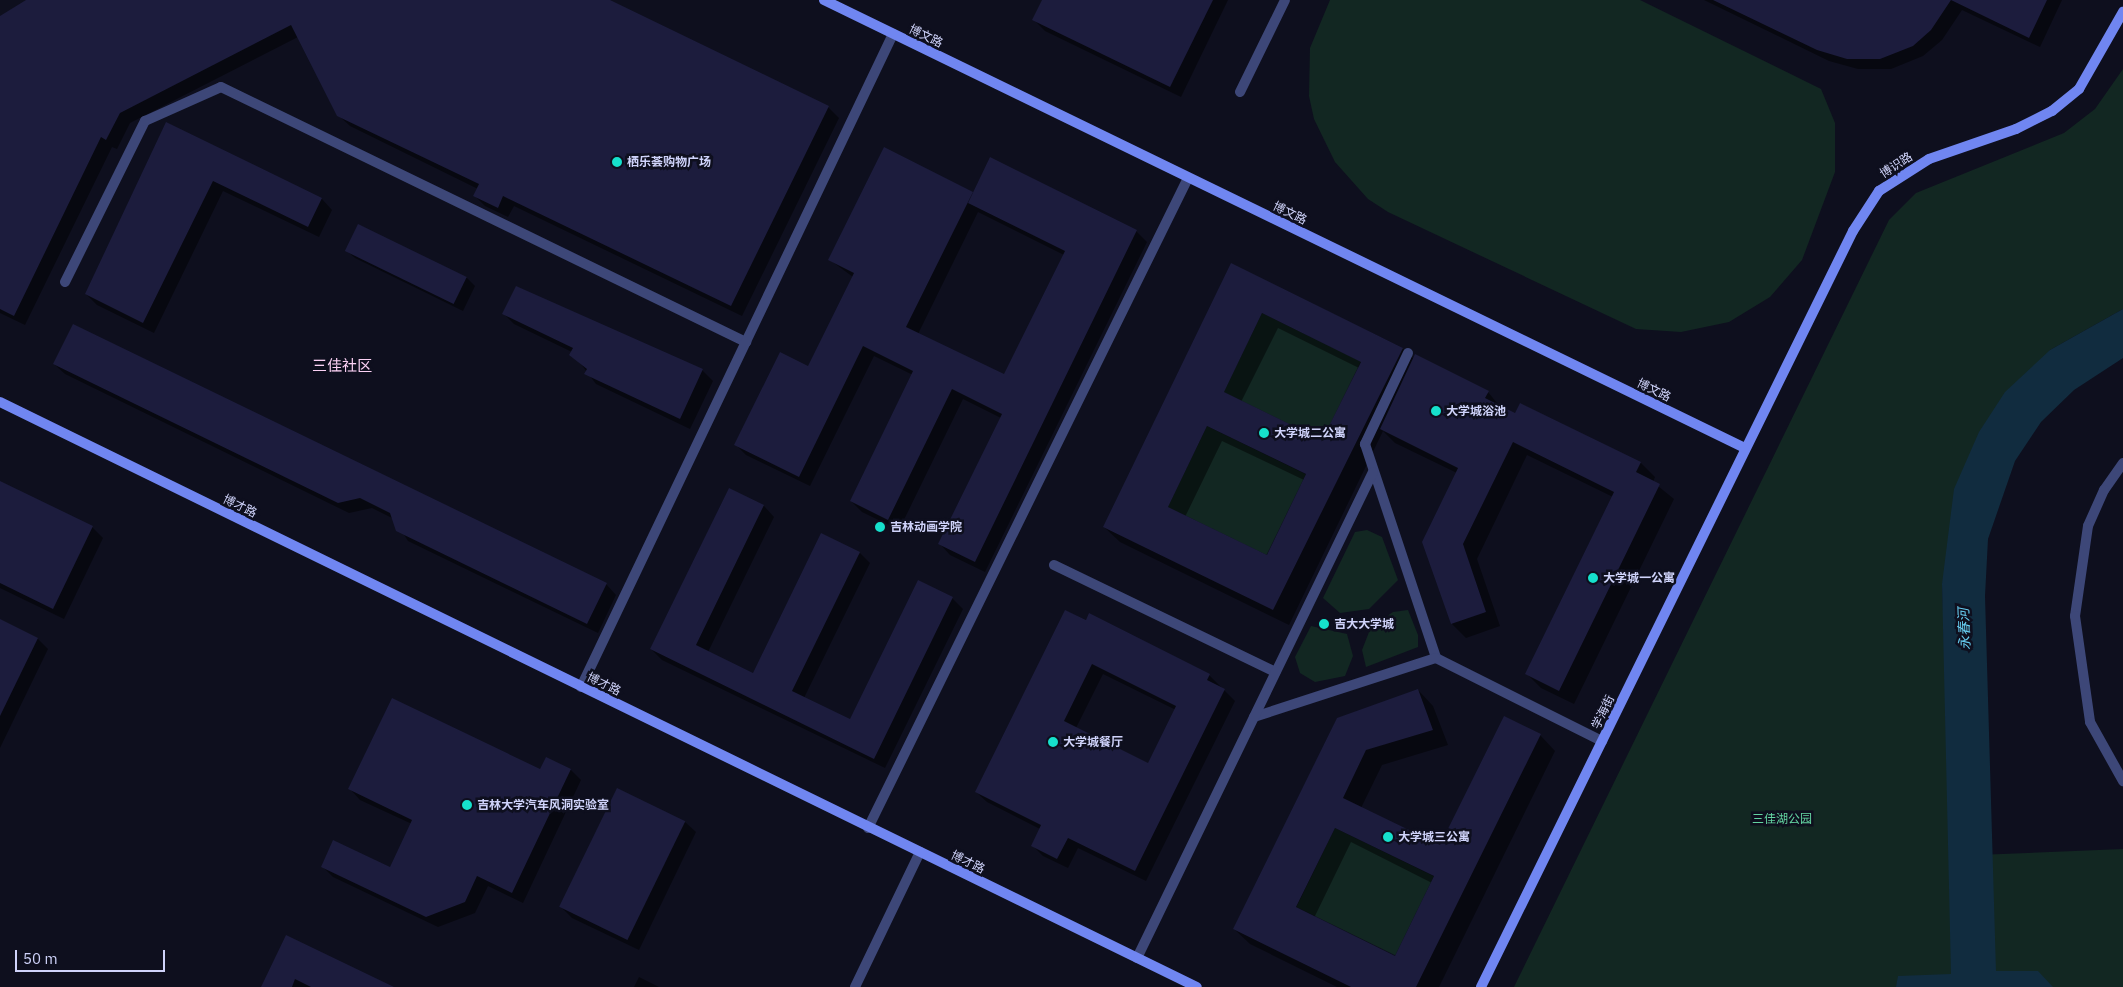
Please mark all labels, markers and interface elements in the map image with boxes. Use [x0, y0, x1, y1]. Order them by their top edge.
street label: 博文路 [907, 22, 945, 50]
street label: 博识路 [1877, 149, 1915, 181]
place label: 栖乐荟购物广场 [627, 155, 711, 169]
marker: 栖乐荟购物广场 [611, 156, 623, 168]
street label: 博文路 [1271, 199, 1309, 227]
district label: 三佳社区 [312, 357, 372, 375]
street label: 博文路 [1635, 376, 1673, 404]
place label: 大学城浴池 [1446, 404, 1506, 418]
marker: 大学城浴池 [1430, 405, 1442, 417]
place label: 大学城二公寓 [1274, 426, 1346, 440]
marker: 大学城二公寓 [1258, 427, 1270, 439]
street label: 博才路 [221, 492, 259, 520]
place label: 吉林动画学院 [890, 520, 962, 534]
marker: 吉林动画学院 [874, 521, 886, 533]
place label: 大学城一公寓 [1603, 571, 1675, 585]
marker: 大学城一公寓 [1587, 572, 1599, 584]
water label: 永春河 [1955, 608, 1973, 650]
place label: 吉大大学城 [1334, 617, 1394, 631]
marker: 吉大大学城 [1318, 618, 1330, 630]
street label: 博才路 [585, 670, 623, 698]
street label: 学海街 [1589, 693, 1617, 731]
place label: 大学城餐厅 [1063, 735, 1123, 749]
marker: 大学城餐厅 [1047, 736, 1059, 748]
place label: 吉林大学汽车风洞实验室 [477, 798, 609, 812]
marker: 吉林大学汽车风洞实验室 [461, 799, 473, 811]
park label: 三佳湖公园 [1752, 812, 1812, 826]
place label: 大学城三公寓 [1398, 830, 1470, 844]
marker: 大学城三公寓 [1382, 831, 1394, 843]
street label: 博才路 [949, 848, 987, 876]
scale bar [18, 940, 168, 972]
text: 50 m [23, 949, 58, 968]

